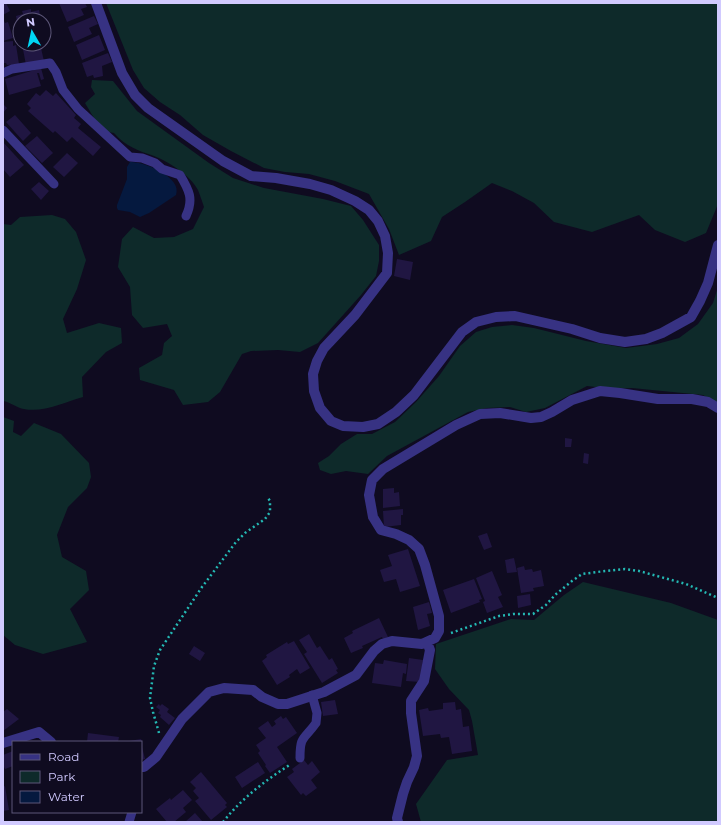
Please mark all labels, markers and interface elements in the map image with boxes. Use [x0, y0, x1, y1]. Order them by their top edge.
north arrow [12, 12, 52, 52]
text: N [25, 15, 36, 30]
legend [12, 741, 142, 813]
text: Road [48, 749, 79, 764]
text: Park [48, 769, 76, 784]
text: Water [48, 789, 85, 804]

